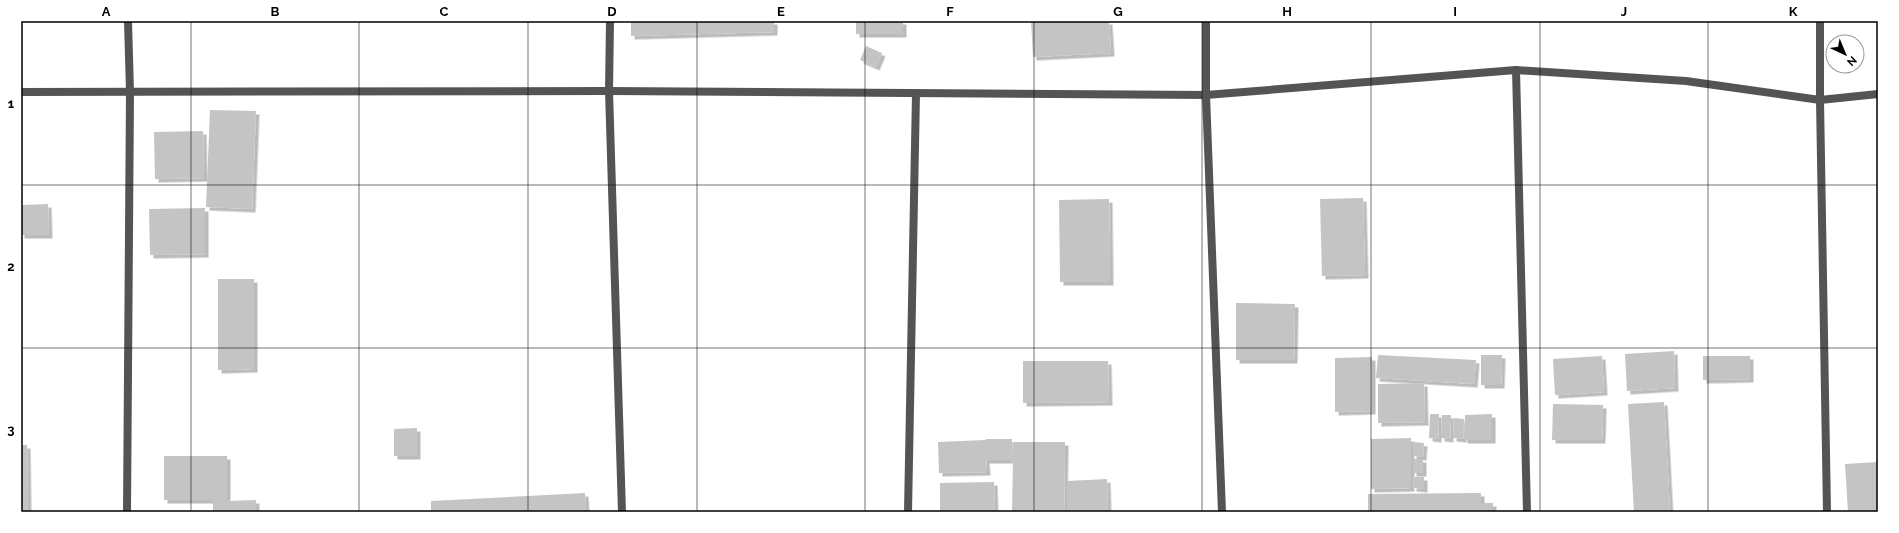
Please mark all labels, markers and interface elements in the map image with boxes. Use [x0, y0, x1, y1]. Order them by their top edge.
text: A [102, 4, 111, 19]
text: B [271, 4, 280, 19]
text: C [440, 4, 449, 19]
text: D [607, 4, 617, 19]
text: E [777, 4, 785, 19]
text: F [946, 4, 954, 19]
text: G [1113, 4, 1123, 19]
text: H [1282, 4, 1292, 19]
text: I [1453, 4, 1457, 19]
text: J [1621, 4, 1627, 19]
text: K [1789, 4, 1798, 19]
north arrow [1825, 34, 1865, 74]
text: N [1844, 53, 1859, 68]
text: 1 [8, 96, 15, 111]
text: 2 [7, 259, 15, 274]
text: 3 [7, 422, 15, 437]

